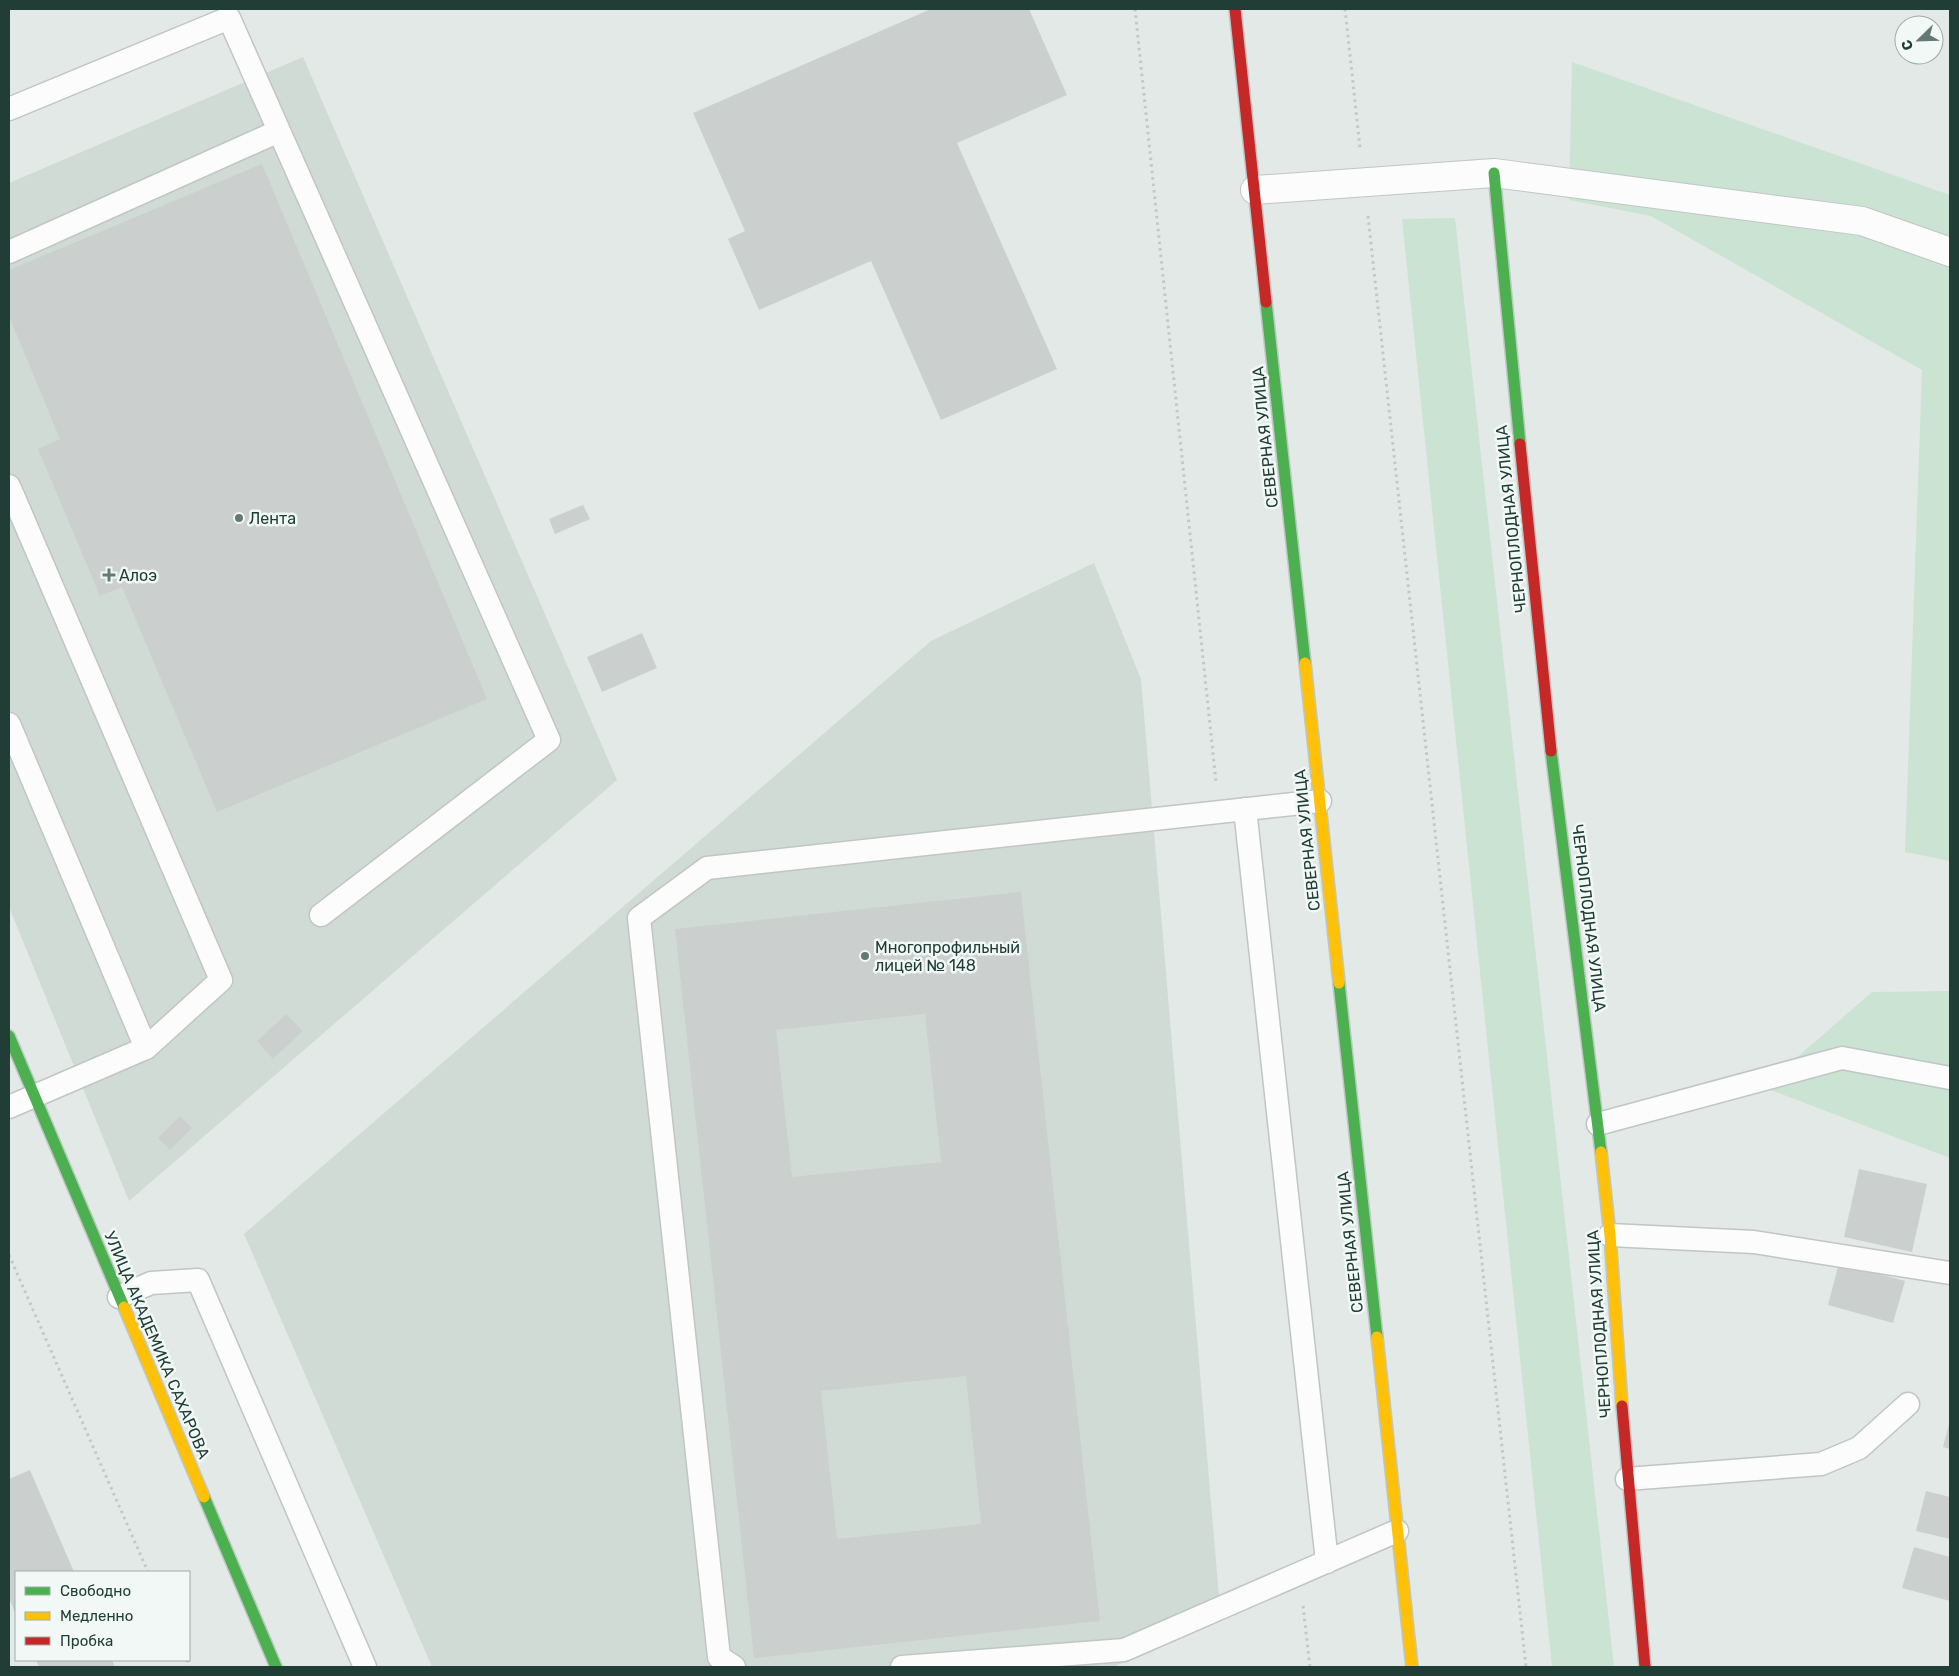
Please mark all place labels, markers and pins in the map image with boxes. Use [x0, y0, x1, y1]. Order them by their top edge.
place label: Лента [249, 509, 296, 528]
marker: Лента [233, 512, 245, 524]
place label: Алоэ [119, 566, 157, 585]
marker: Алоэ [103, 569, 115, 581]
place label: Многопрофильный лицей № 148 [875, 938, 1020, 975]
marker: Многопрофильный лицей № 148 [859, 950, 871, 962]

